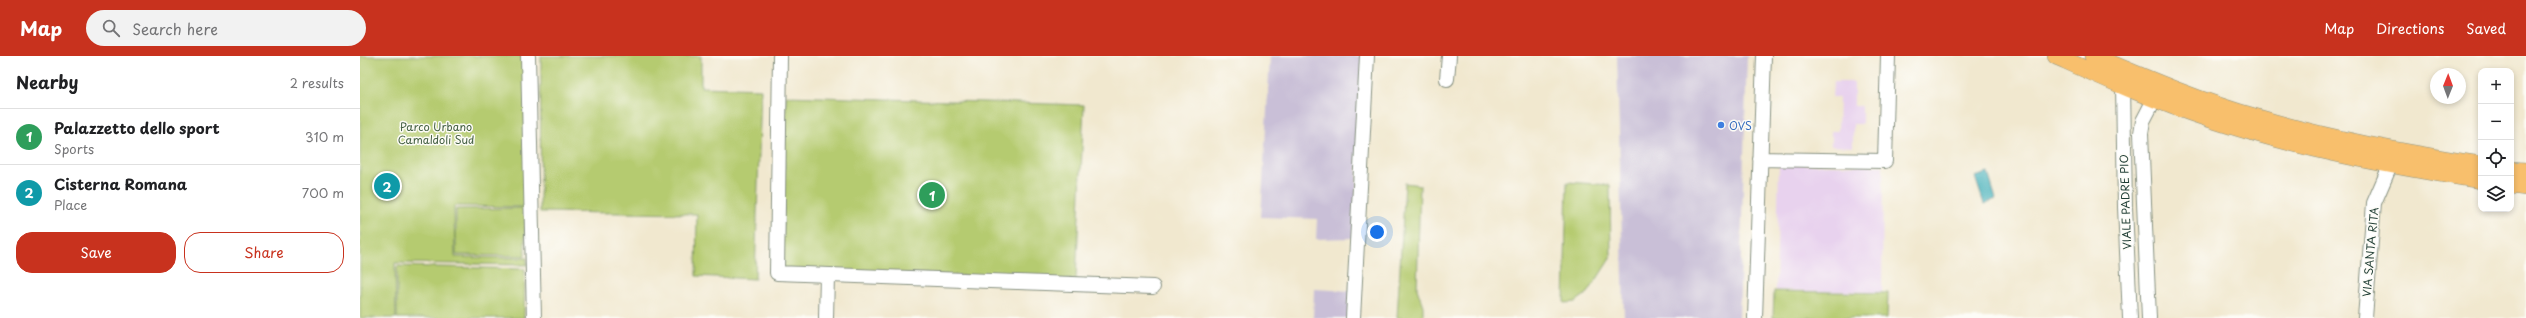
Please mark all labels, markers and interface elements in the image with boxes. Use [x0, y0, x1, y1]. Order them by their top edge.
search box [86, 10, 366, 46]
text: Map [20, 14, 62, 42]
icon: search [100, 17, 122, 39]
text: Search here [132, 17, 218, 40]
text: Map [2324, 18, 2354, 39]
text: Directions [2376, 18, 2444, 39]
text: Saved [2466, 18, 2506, 39]
north arrow [2430, 68, 2466, 104]
map controls [2478, 68, 2514, 212]
button: + [2478, 68, 2514, 104]
text: Nearby [16, 69, 78, 95]
text: 2 results [290, 73, 344, 92]
button: − [2478, 104, 2514, 140]
text: Palazzetto dello sport [54, 116, 220, 139]
place label: OVS [1729, 117, 1752, 134]
park label: Parco Urbano Camaldoli Sud [398, 118, 474, 148]
marker: OVS [1716, 120, 1726, 130]
text: 1 [26, 127, 32, 146]
text: 310 m [305, 127, 344, 146]
text: Sports [54, 139, 94, 158]
button: locate [2478, 140, 2514, 176]
street label: VIALE PADRE PIO [2115, 154, 2135, 250]
pin: 2 [374, 171, 400, 201]
text: Cisterna Romana [54, 172, 187, 195]
button: layers [2478, 176, 2514, 212]
pin: 1 [919, 180, 945, 210]
text: 2 [24, 183, 34, 202]
text: 700 m [302, 183, 344, 202]
text: Place [54, 195, 87, 214]
street label: VIA SANTA RITA [2358, 206, 2382, 298]
your location [1367, 222, 1387, 242]
button: Save [16, 232, 176, 273]
button: Share [184, 232, 344, 273]

